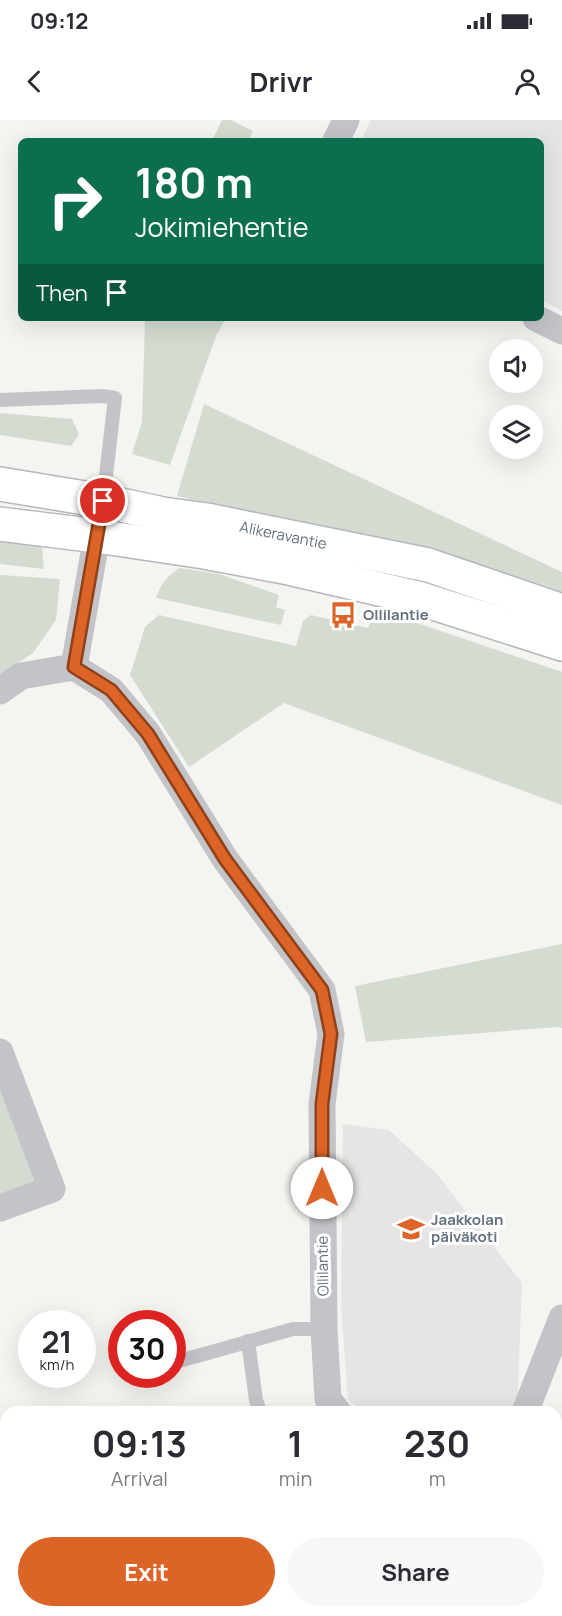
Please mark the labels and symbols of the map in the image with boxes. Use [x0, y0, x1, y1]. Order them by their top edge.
pin [77, 475, 128, 526]
street label: Alikeravantie [238, 516, 329, 554]
bus stop icon: Ollilantie [328, 600, 358, 630]
place label: Ollilantie [363, 604, 429, 625]
position arrow [290, 1156, 354, 1220]
place label: Jaakkolan päiväkoti [431, 1209, 503, 1247]
school or university icon: Jaakkolan päiväkoti [396, 1214, 426, 1244]
street label: Ollilantie [311, 1235, 334, 1296]
speed limit sign: 30 [108, 1310, 186, 1388]

